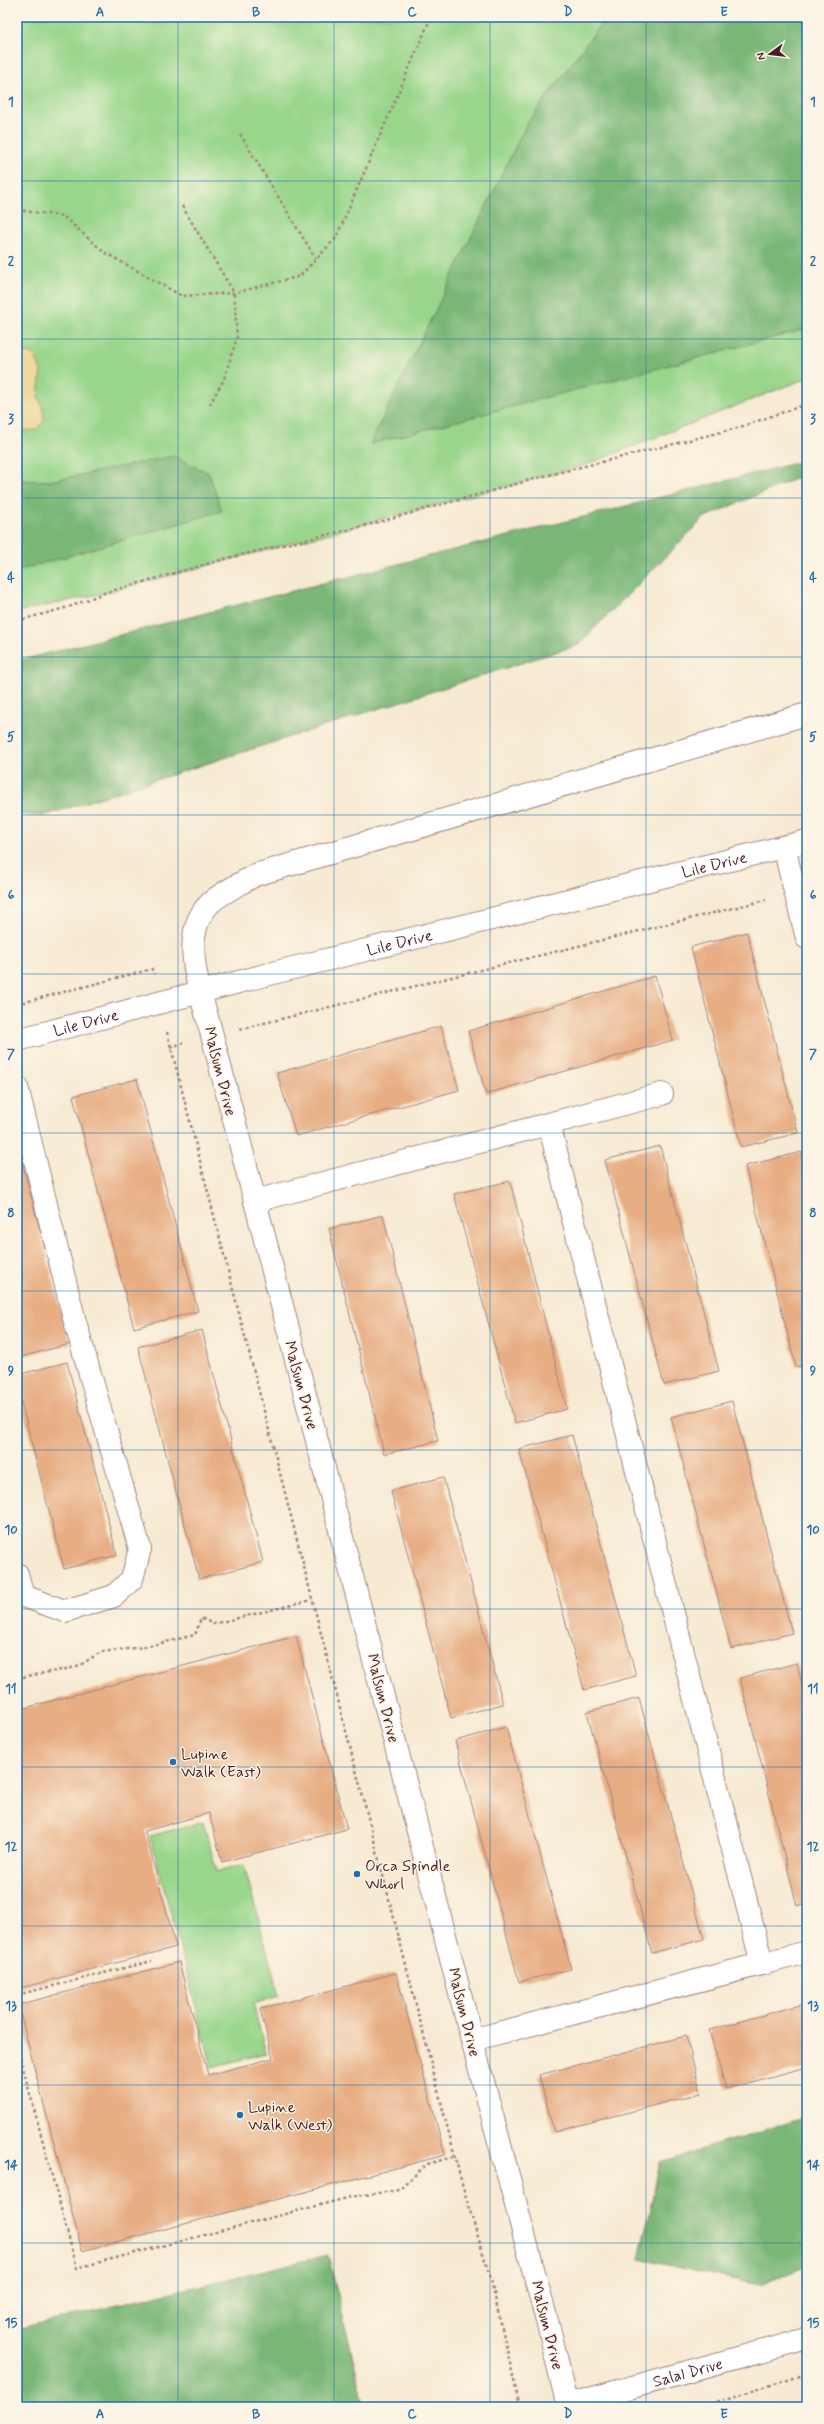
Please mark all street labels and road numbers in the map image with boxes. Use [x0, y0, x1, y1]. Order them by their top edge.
street label: Lile Drive [680, 847, 749, 884]
street label: Lile Drive [365, 925, 435, 961]
street label: Lile Drive [51, 1005, 121, 1042]
street label: Malsum Drive [198, 1025, 241, 1118]
street label: Malsum Drive [279, 1339, 322, 1432]
street label: Malsum Drive [361, 1652, 404, 1745]
street label: Malsum Drive [442, 1966, 485, 2059]
street label: Malsum Drive [525, 2279, 568, 2372]
street label: Salal Drive [651, 2354, 725, 2393]

